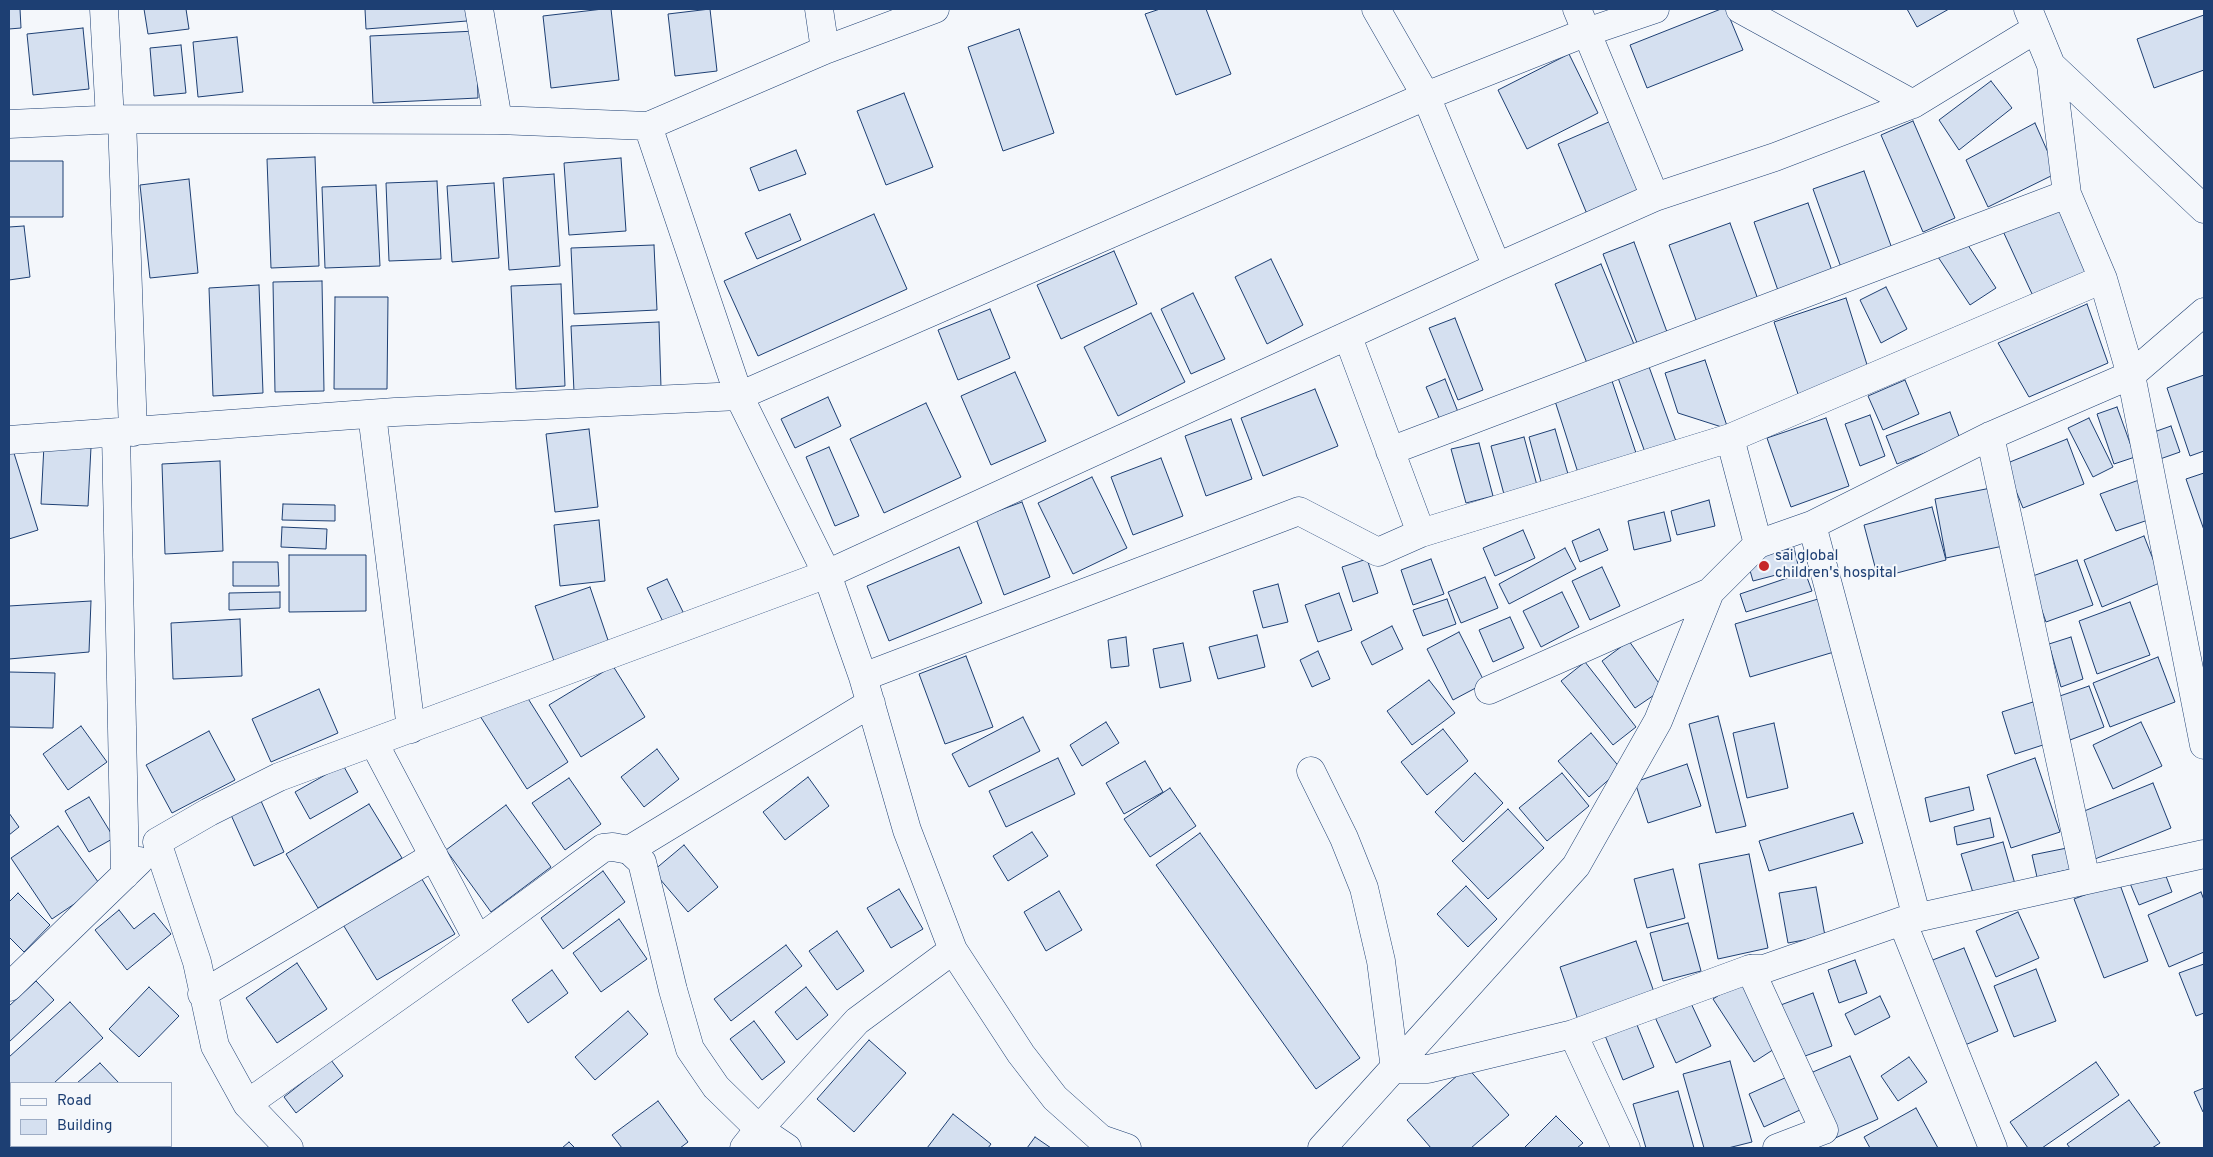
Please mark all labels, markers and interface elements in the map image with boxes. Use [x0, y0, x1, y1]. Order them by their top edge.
place label: sai global children's hospital [1775, 548, 1897, 583]
marker: sai global children's hospital [1757, 559, 1771, 573]
legend [10, 1082, 172, 1147]
text: Road [57, 1092, 92, 1111]
text: Building [57, 1117, 112, 1136]

